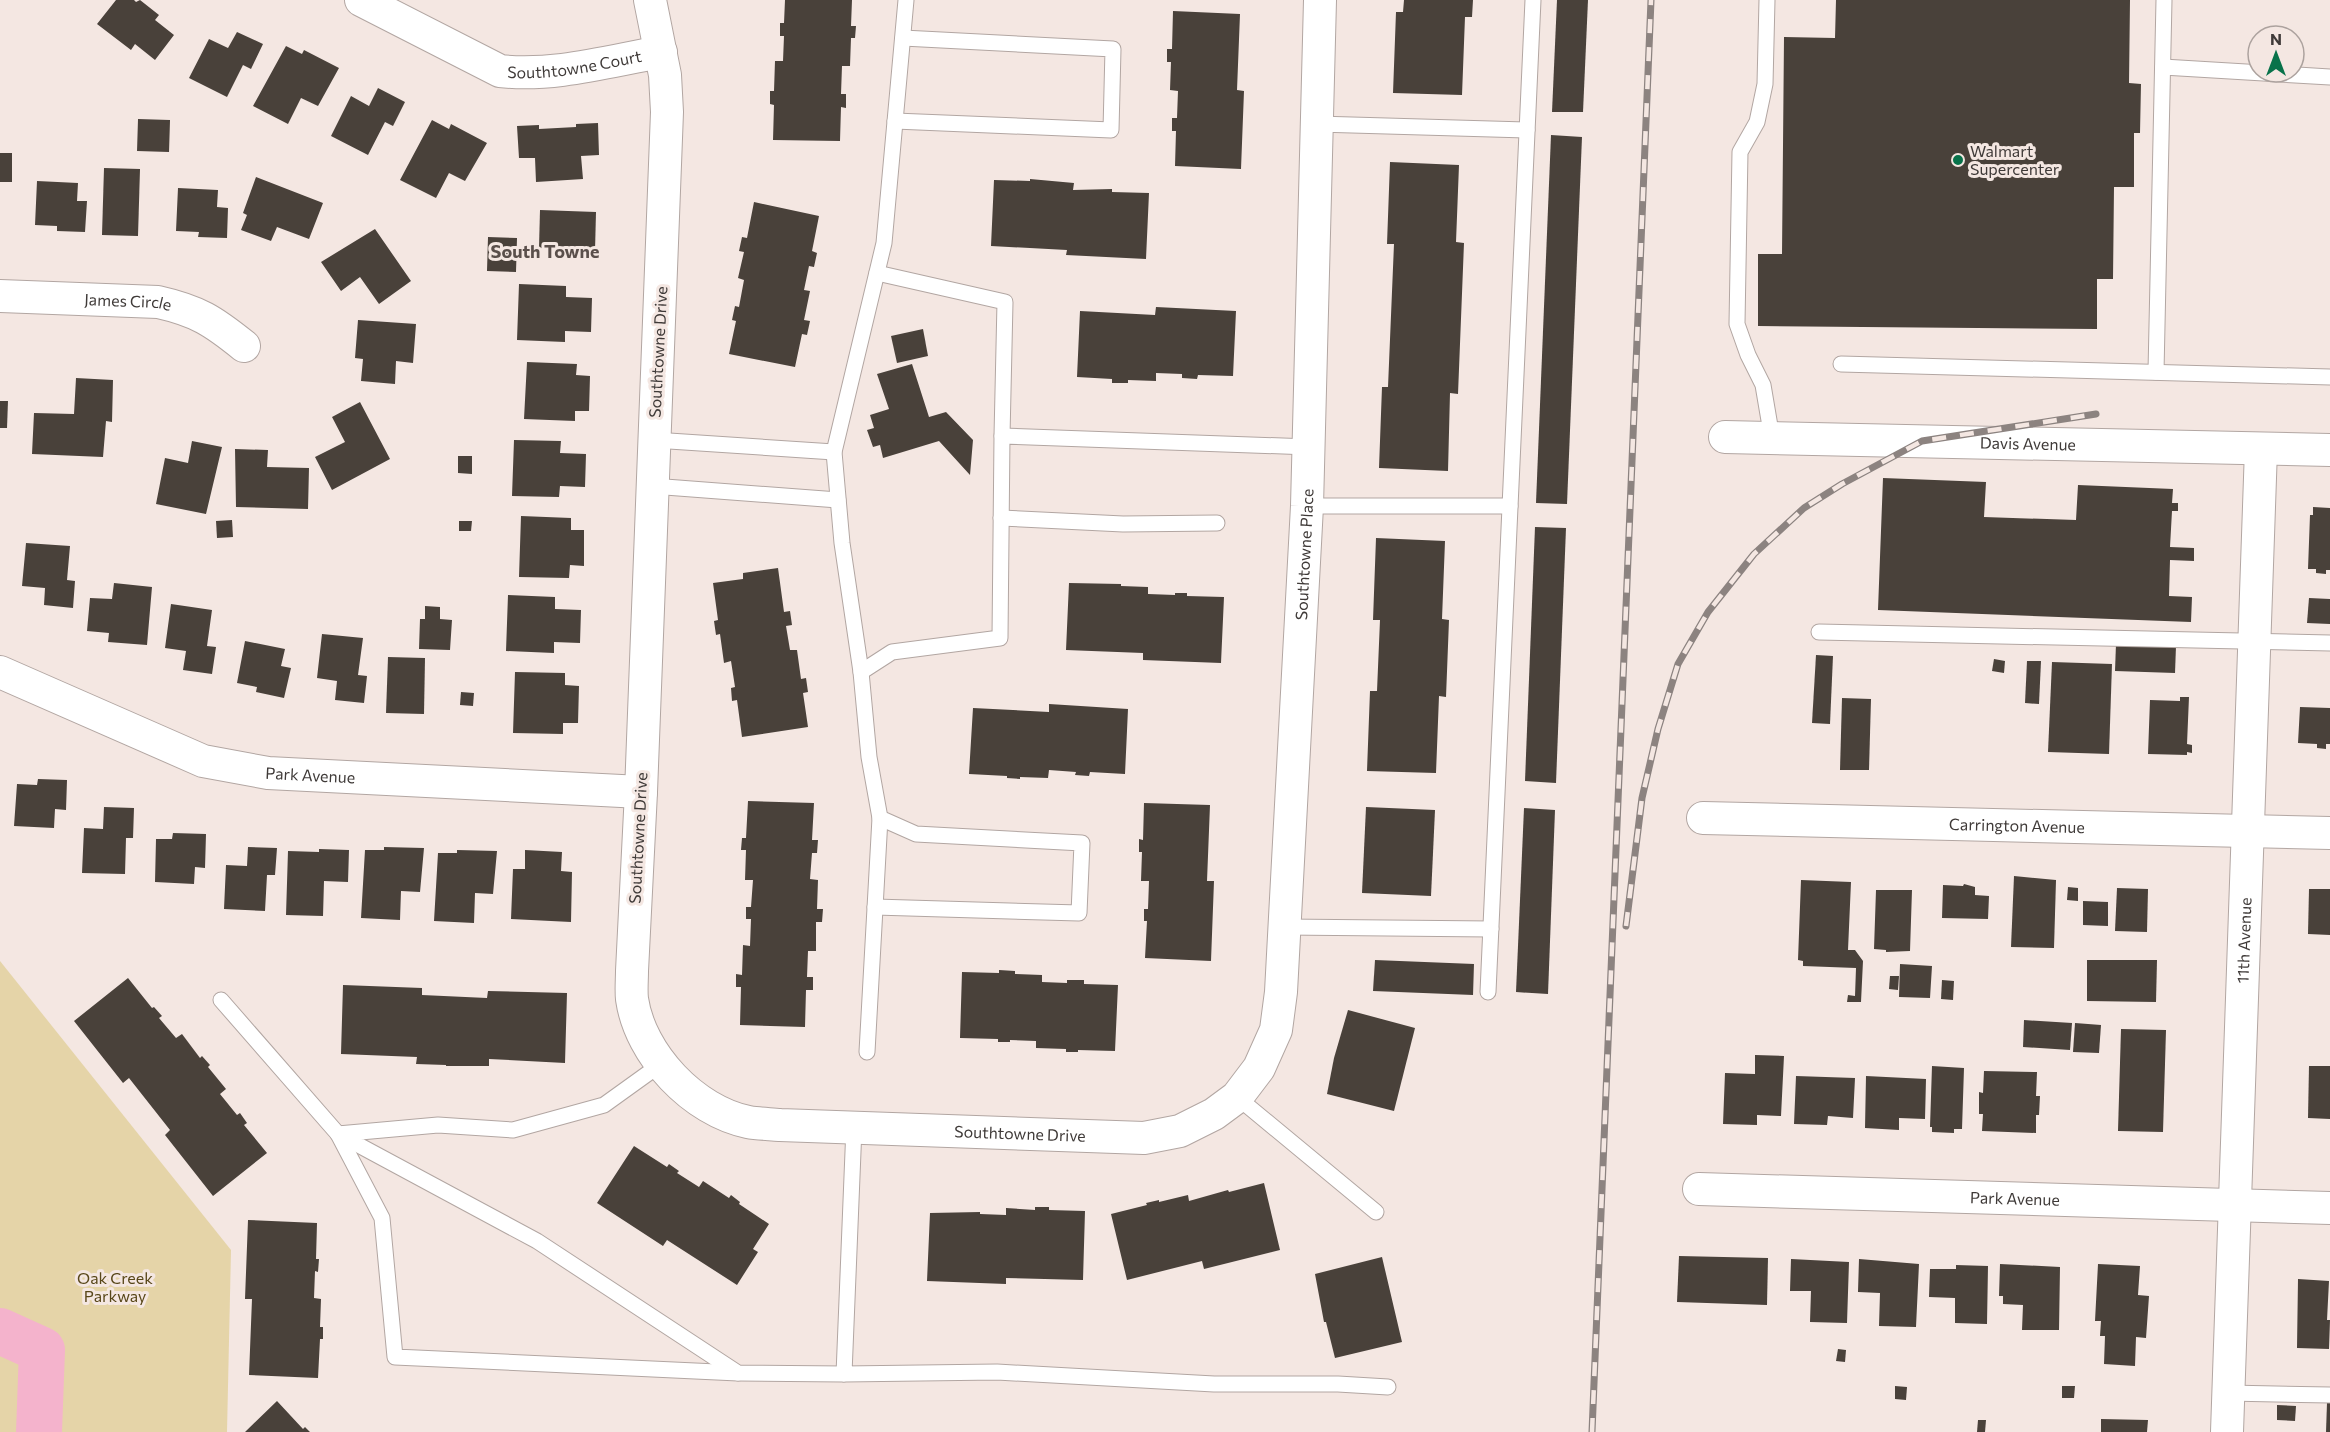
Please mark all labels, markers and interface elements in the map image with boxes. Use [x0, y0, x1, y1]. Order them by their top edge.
north arrow [2246, 24, 2306, 84]
text: N [2270, 29, 2282, 48]
street label: Southtowne Court [507, 46, 643, 81]
place label: Walmart Supercenter [1970, 141, 2060, 178]
marker: Walmart Supercenter [1951, 153, 1965, 167]
district label: South Towne [491, 240, 599, 262]
street label: Southtowne Drive [645, 286, 670, 418]
street label: James Circle [84, 289, 174, 314]
street label: Davis Avenue [1980, 432, 2076, 454]
street label: Southtowne Place [1291, 488, 1316, 621]
street label: Park Avenue [265, 763, 356, 786]
street label: Southtowne Drive [625, 772, 650, 904]
street label: Carrington Avenue [1949, 814, 2085, 836]
street label: 11th Avenue [2233, 897, 2254, 984]
street label: Southtowne Drive [954, 1121, 1086, 1145]
street label: Park Avenue [1970, 1187, 2060, 1209]
park label: Oak Creek Parkway [77, 1268, 153, 1305]

